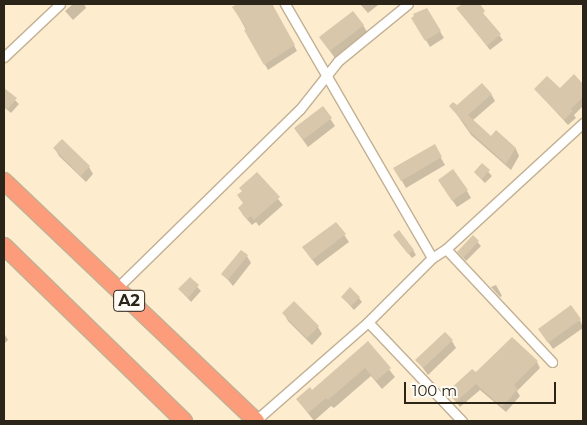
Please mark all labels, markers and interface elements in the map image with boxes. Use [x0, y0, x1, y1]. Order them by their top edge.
road number: A2 [113, 288, 145, 314]
scale bar [407, 372, 560, 404]
text: 100 m [412, 381, 457, 400]

